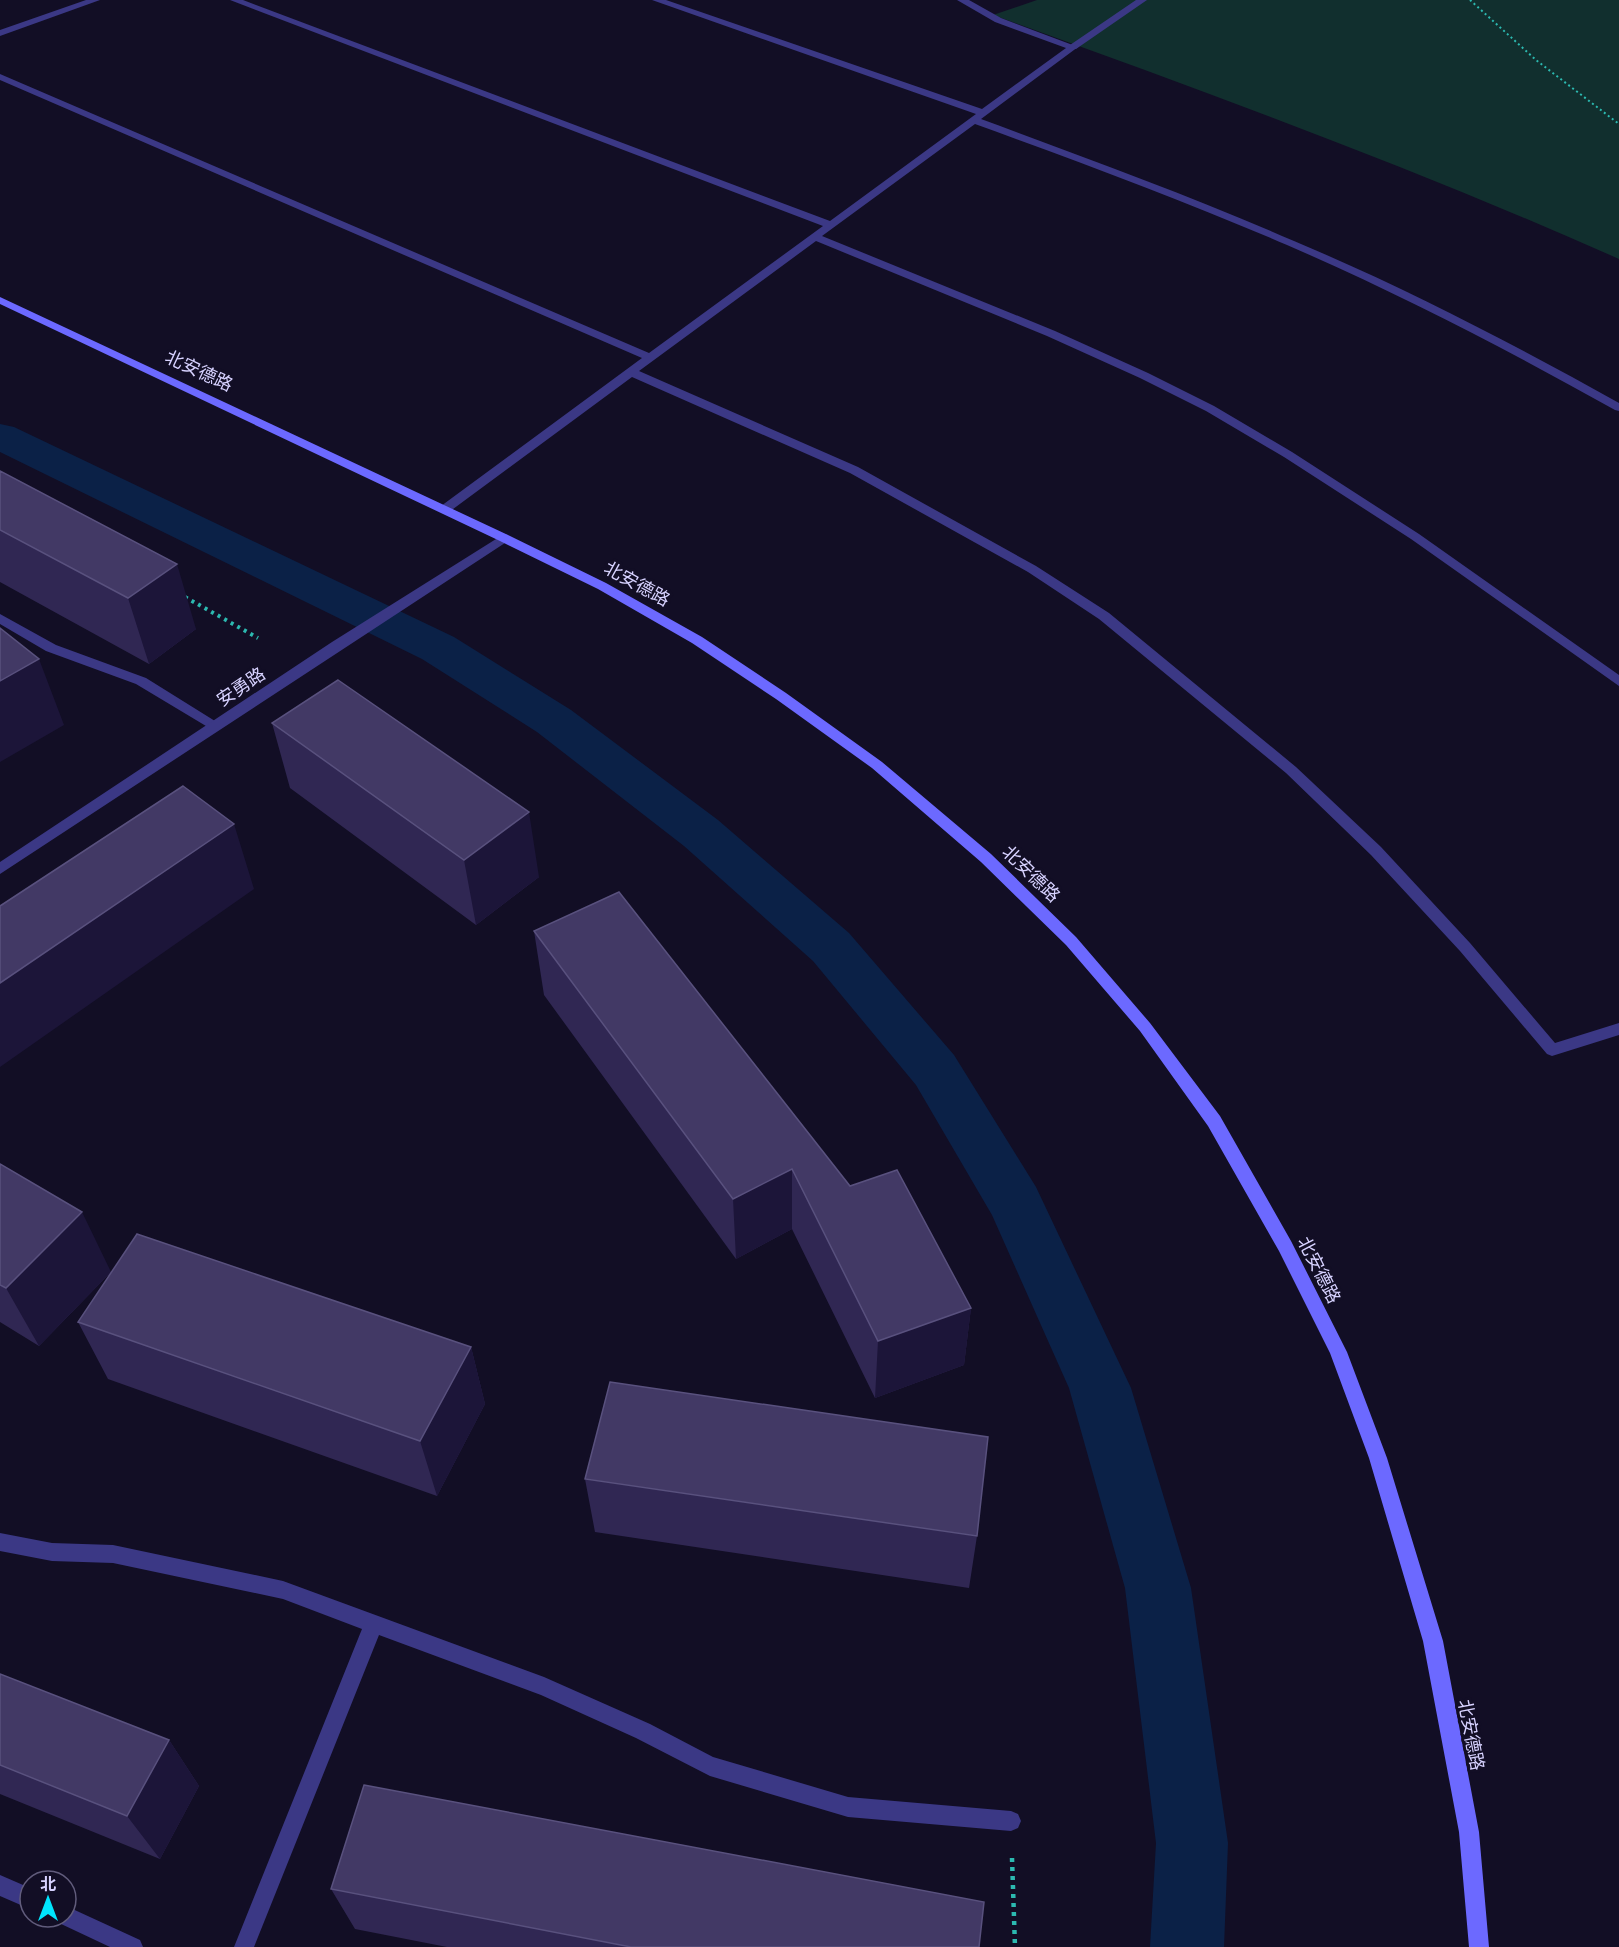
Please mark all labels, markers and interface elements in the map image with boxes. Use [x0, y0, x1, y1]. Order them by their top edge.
street label: 北安德路 [162, 344, 237, 396]
street label: 北安德路 [600, 555, 675, 611]
street label: 安勇路 [211, 661, 270, 711]
street label: 北安德路 [997, 840, 1066, 907]
street label: 北安德路 [1293, 1232, 1347, 1307]
street label: 北安德路 [1453, 1697, 1491, 1772]
north arrow [18, 1869, 78, 1929]
text: 北 [40, 1873, 56, 1895]

